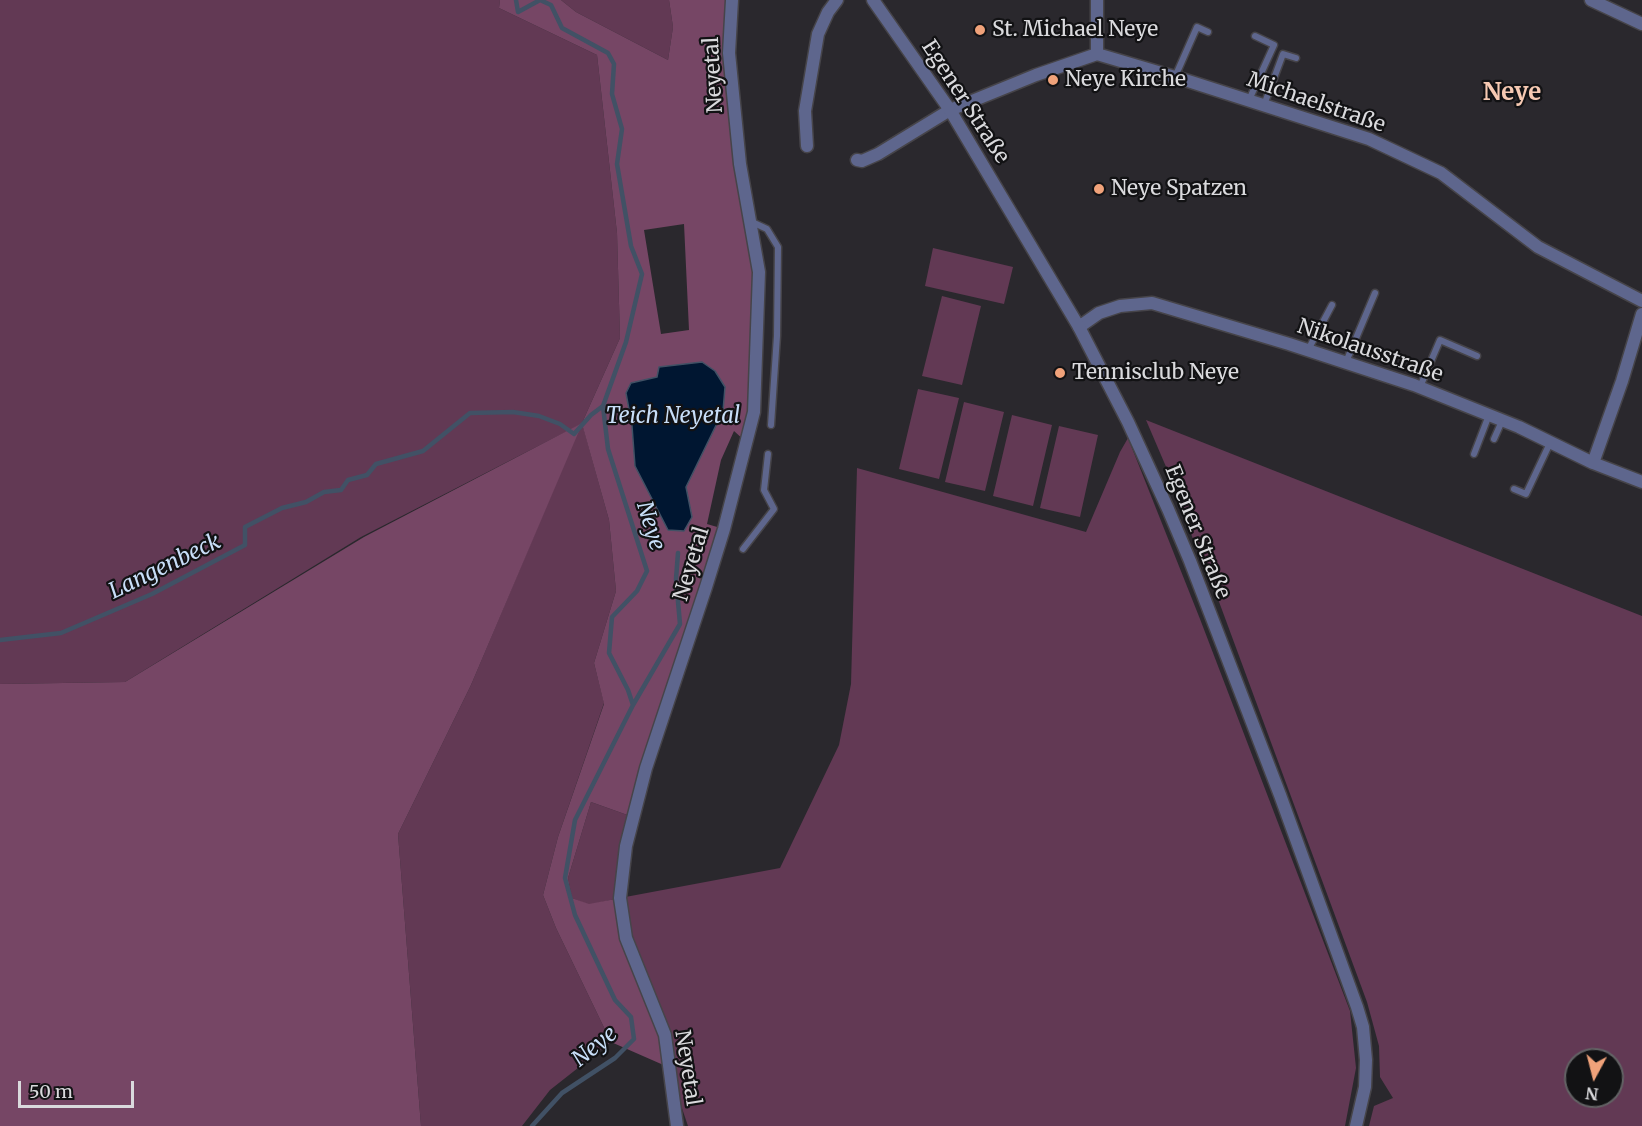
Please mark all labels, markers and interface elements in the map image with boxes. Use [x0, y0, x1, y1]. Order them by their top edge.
place label: St. Michael Neye [992, 17, 1158, 43]
marker: St. Michael Neye [973, 23, 987, 37]
street label: Neyetal [699, 36, 729, 114]
street label: Egener Straße [916, 36, 1014, 168]
place label: Neye Kirche [1065, 67, 1186, 93]
street label: Michaelstraße [1244, 68, 1388, 138]
marker: Neye Kirche [1046, 73, 1060, 87]
district label: Neye [1483, 79, 1541, 107]
place label: Neye Spatzen [1111, 176, 1247, 202]
marker: Neye Spatzen [1092, 182, 1106, 196]
street label: Nikolausstraße [1294, 314, 1446, 388]
place label: Tennisclub Neye [1072, 360, 1239, 386]
marker: Tennisclub Neye [1053, 366, 1067, 380]
water label: Teich Neyetal [606, 404, 740, 430]
street label: Egener Straße [1159, 461, 1235, 603]
water label: Neye [630, 498, 670, 554]
street label: Neyetal [669, 524, 715, 604]
water label: Langenbeck [105, 529, 225, 605]
water label: Neye [567, 1021, 623, 1073]
street label: Neyetal [669, 1028, 705, 1108]
north arrow [1564, 1048, 1624, 1108]
scale bar [21, 1069, 136, 1107]
text: 50 m [29, 1080, 73, 1103]
text: N [1585, 1083, 1600, 1105]

